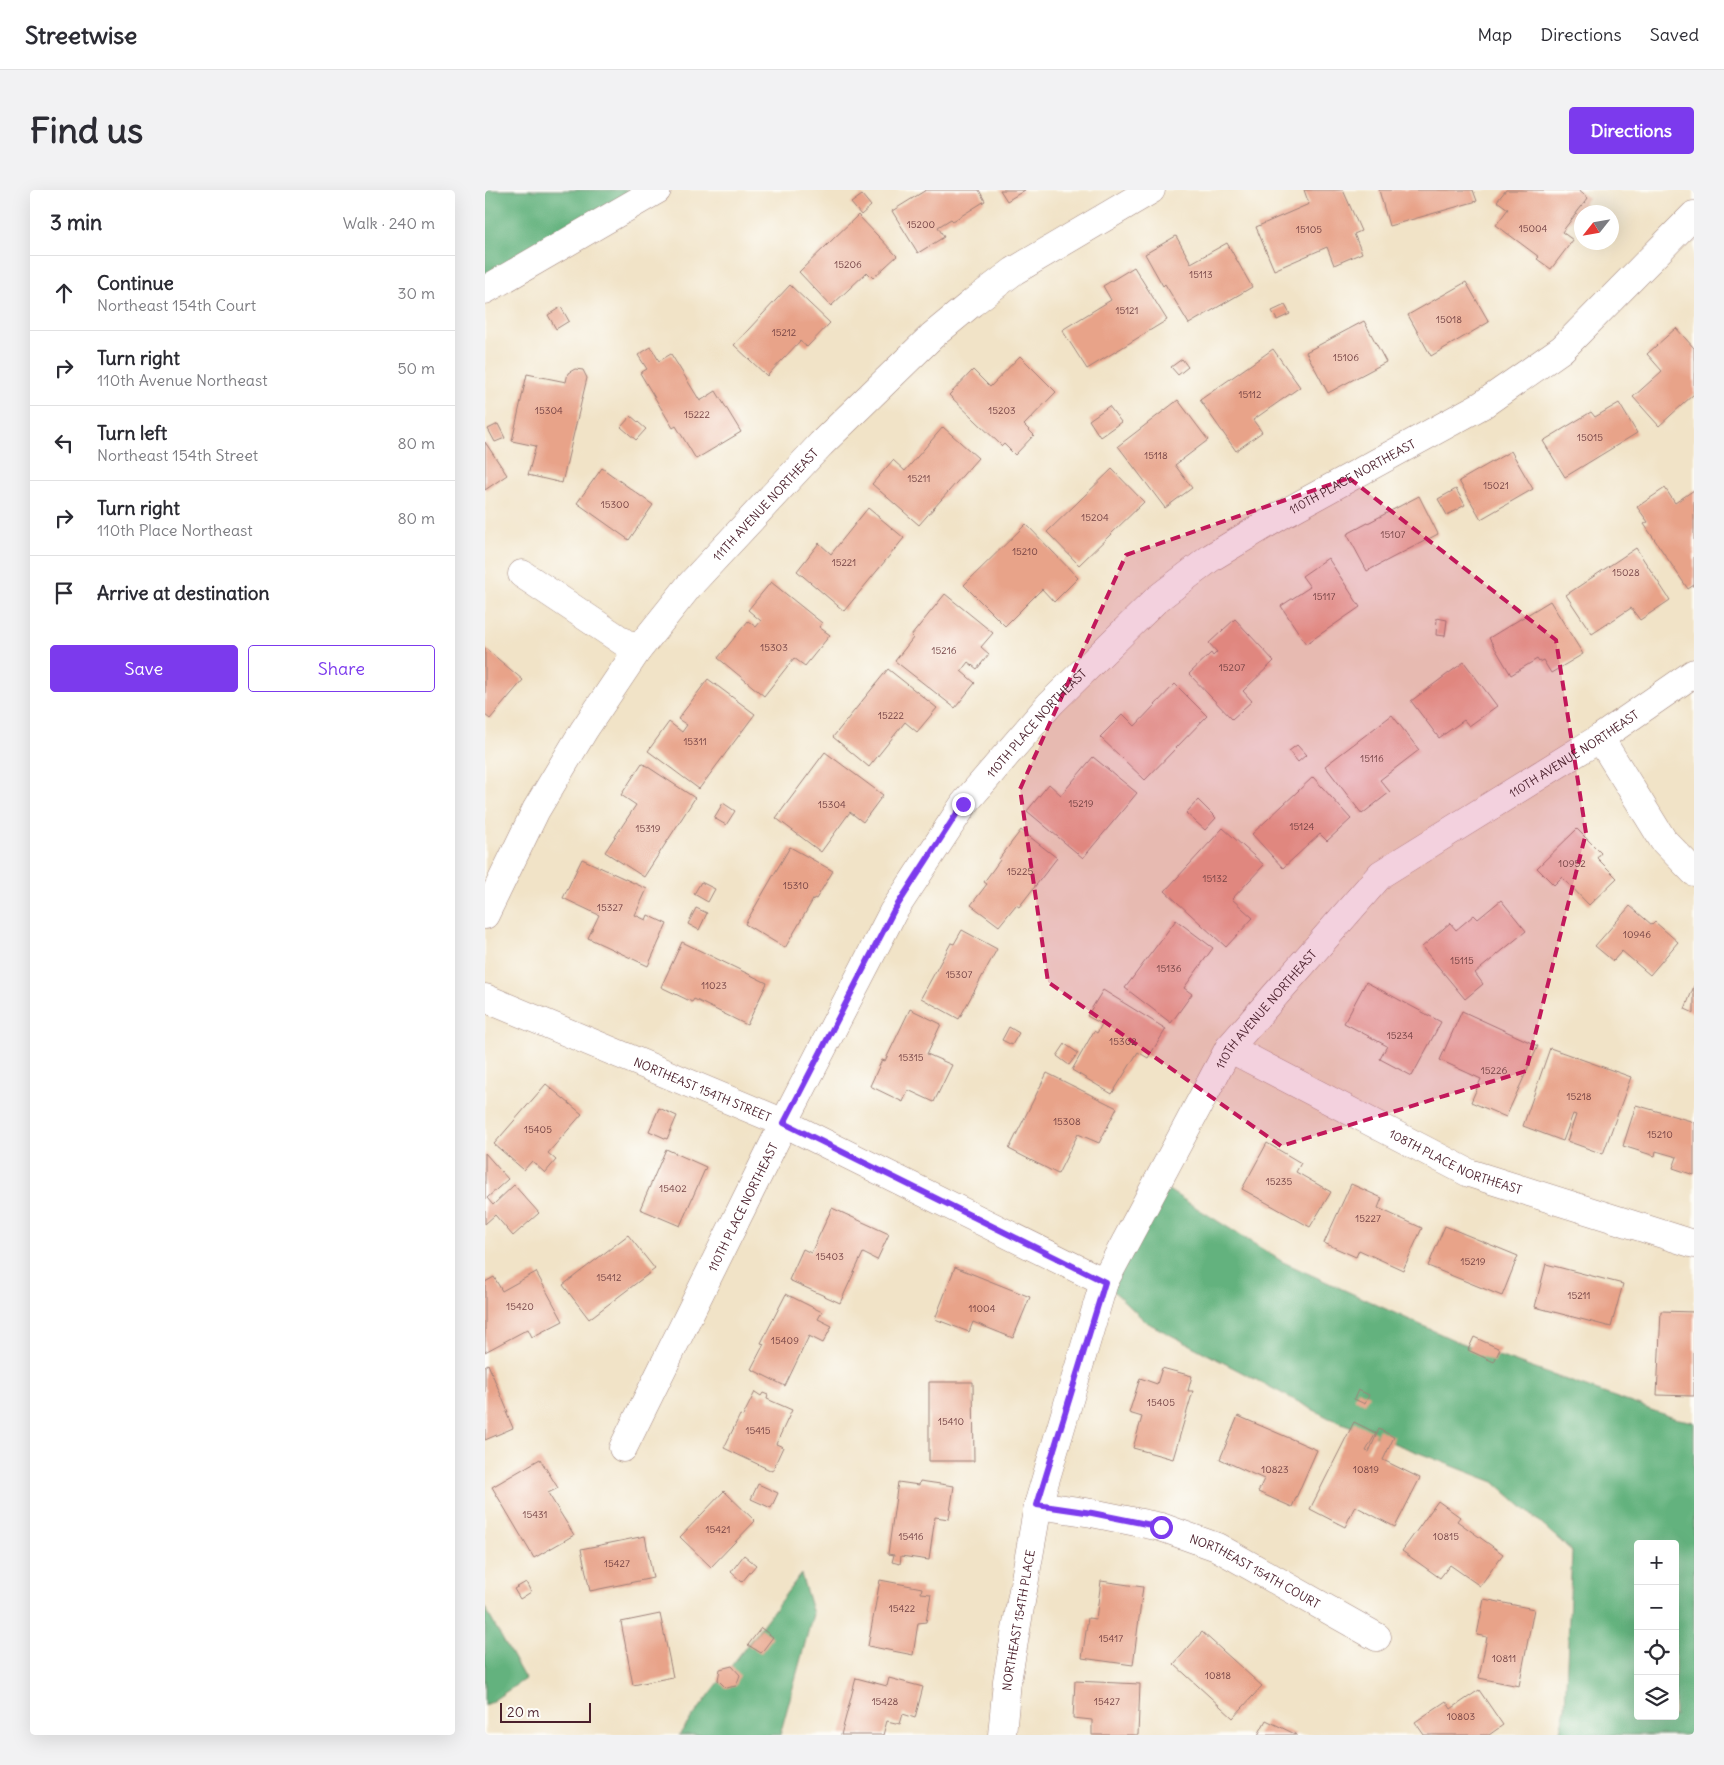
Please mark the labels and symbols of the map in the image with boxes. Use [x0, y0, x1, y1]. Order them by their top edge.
north arrow [1574, 205, 1619, 250]
house number: 15200 [907, 218, 935, 231]
house number: 15004 [1519, 222, 1548, 235]
house number: 15105 [1296, 223, 1322, 236]
house number: 15206 [834, 258, 862, 271]
house number: 15113 [1189, 268, 1213, 281]
house number: 15121 [1115, 304, 1139, 317]
house number: 15018 [1436, 313, 1462, 326]
house number: 15212 [772, 326, 797, 339]
house number: 15106 [1333, 351, 1359, 364]
house number: 15112 [1238, 388, 1262, 401]
house number: 15304 [535, 404, 563, 417]
house number: 15203 [988, 404, 1016, 417]
house number: 15222 [684, 408, 711, 421]
house number: 15015 [1577, 431, 1603, 444]
street label: 110TH PLACE NORTHEAST [1286, 436, 1418, 517]
street label: 111TH AVENUE NORTHEAST [709, 445, 821, 564]
house number: 15118 [1144, 449, 1168, 462]
house number: 15211 [907, 472, 931, 485]
house number: 15021 [1483, 479, 1509, 492]
house number: 15300 [601, 498, 629, 511]
house number: 15204 [1081, 511, 1109, 524]
house number: 15107 [1380, 528, 1406, 541]
house number: 15210 [1012, 545, 1038, 558]
house number: 15221 [832, 556, 856, 569]
house number: 15028 [1612, 566, 1640, 579]
house number: 15117 [1313, 590, 1335, 603]
house number: 15303 [760, 641, 788, 654]
house number: 15216 [932, 644, 957, 657]
house number: 15207 [1219, 661, 1245, 674]
street label: 110TH PLACE NORTHEAST [983, 665, 1089, 780]
street label: 110TH AVENUE NORTHEAST [1506, 706, 1641, 800]
house number: 15222 [878, 709, 905, 722]
house number: 15311 [683, 735, 707, 748]
house number: 15116 [1360, 752, 1384, 765]
route end [952, 793, 975, 816]
house number: 15219 [1069, 797, 1094, 810]
house number: 15304 [818, 798, 846, 811]
house number: 15124 [1290, 820, 1315, 833]
house number: 15319 [635, 822, 661, 835]
house number: 10952 [1558, 857, 1586, 870]
house number: 15225 [1007, 865, 1033, 878]
house number: 15132 [1203, 872, 1228, 885]
house number: 15310 [783, 879, 809, 892]
house number: 15327 [597, 901, 623, 914]
house number: 10946 [1623, 928, 1651, 941]
street label: 110TH AVENUE NORTHEAST [1212, 946, 1319, 1071]
house number: 15115 [1450, 954, 1474, 967]
house number: 15136 [1156, 962, 1182, 975]
house number: 15307 [946, 968, 972, 981]
house number: 11023 [701, 979, 727, 992]
house number: 15234 [1387, 1029, 1414, 1042]
house number: 15302 [1109, 1035, 1137, 1048]
house number: 15315 [898, 1051, 924, 1064]
street label: NORTHEAST 154TH STREET [632, 1054, 774, 1124]
house number: 15226 [1481, 1064, 1507, 1077]
house number: 15218 [1567, 1090, 1592, 1103]
house number: 15308 [1053, 1115, 1081, 1128]
house number: 15405 [524, 1123, 552, 1136]
street label: 108TH PLACE NORTHEAST [1387, 1125, 1524, 1197]
house number: 15210 [1647, 1128, 1673, 1141]
street label: 110TH PLACE NORTHEAST [704, 1140, 781, 1274]
house number: 15235 [1266, 1175, 1293, 1188]
house number: 15402 [659, 1182, 687, 1195]
house number: 15227 [1355, 1212, 1381, 1225]
house number: 15403 [816, 1250, 844, 1263]
house number: 15219 [1461, 1255, 1486, 1268]
house number: 15412 [597, 1271, 622, 1284]
house number: 15211 [1567, 1289, 1591, 1302]
house number: 15420 [506, 1300, 534, 1313]
house number: 11004 [969, 1302, 996, 1315]
house number: 15409 [771, 1334, 799, 1347]
house number: 15405 [1147, 1396, 1175, 1409]
house number: 15410 [938, 1415, 964, 1428]
house number: 15415 [745, 1424, 771, 1437]
house number: 10823 [1261, 1463, 1289, 1476]
house number: 10819 [1353, 1463, 1379, 1476]
house number: 15431 [522, 1508, 548, 1521]
route start [1150, 1516, 1173, 1539]
house number: 15421 [706, 1523, 730, 1536]
house number: 15416 [898, 1530, 924, 1543]
street label: NORTHEAST 154TH COURT [1188, 1530, 1323, 1611]
house number: 10815 [1433, 1530, 1459, 1543]
street label: NORTHEAST 154TH PLACE [999, 1548, 1038, 1691]
house number: 15427 [604, 1557, 630, 1570]
house number: 15422 [889, 1602, 916, 1615]
house number: 15417 [1099, 1632, 1123, 1645]
house number: 10811 [1492, 1652, 1516, 1665]
house number: 10818 [1205, 1669, 1231, 1682]
house number: 15428 [872, 1695, 899, 1708]
house number: 15427 [1094, 1695, 1120, 1708]
scale bar [500, 1700, 591, 1723]
house number: 10803 [1447, 1710, 1476, 1723]

